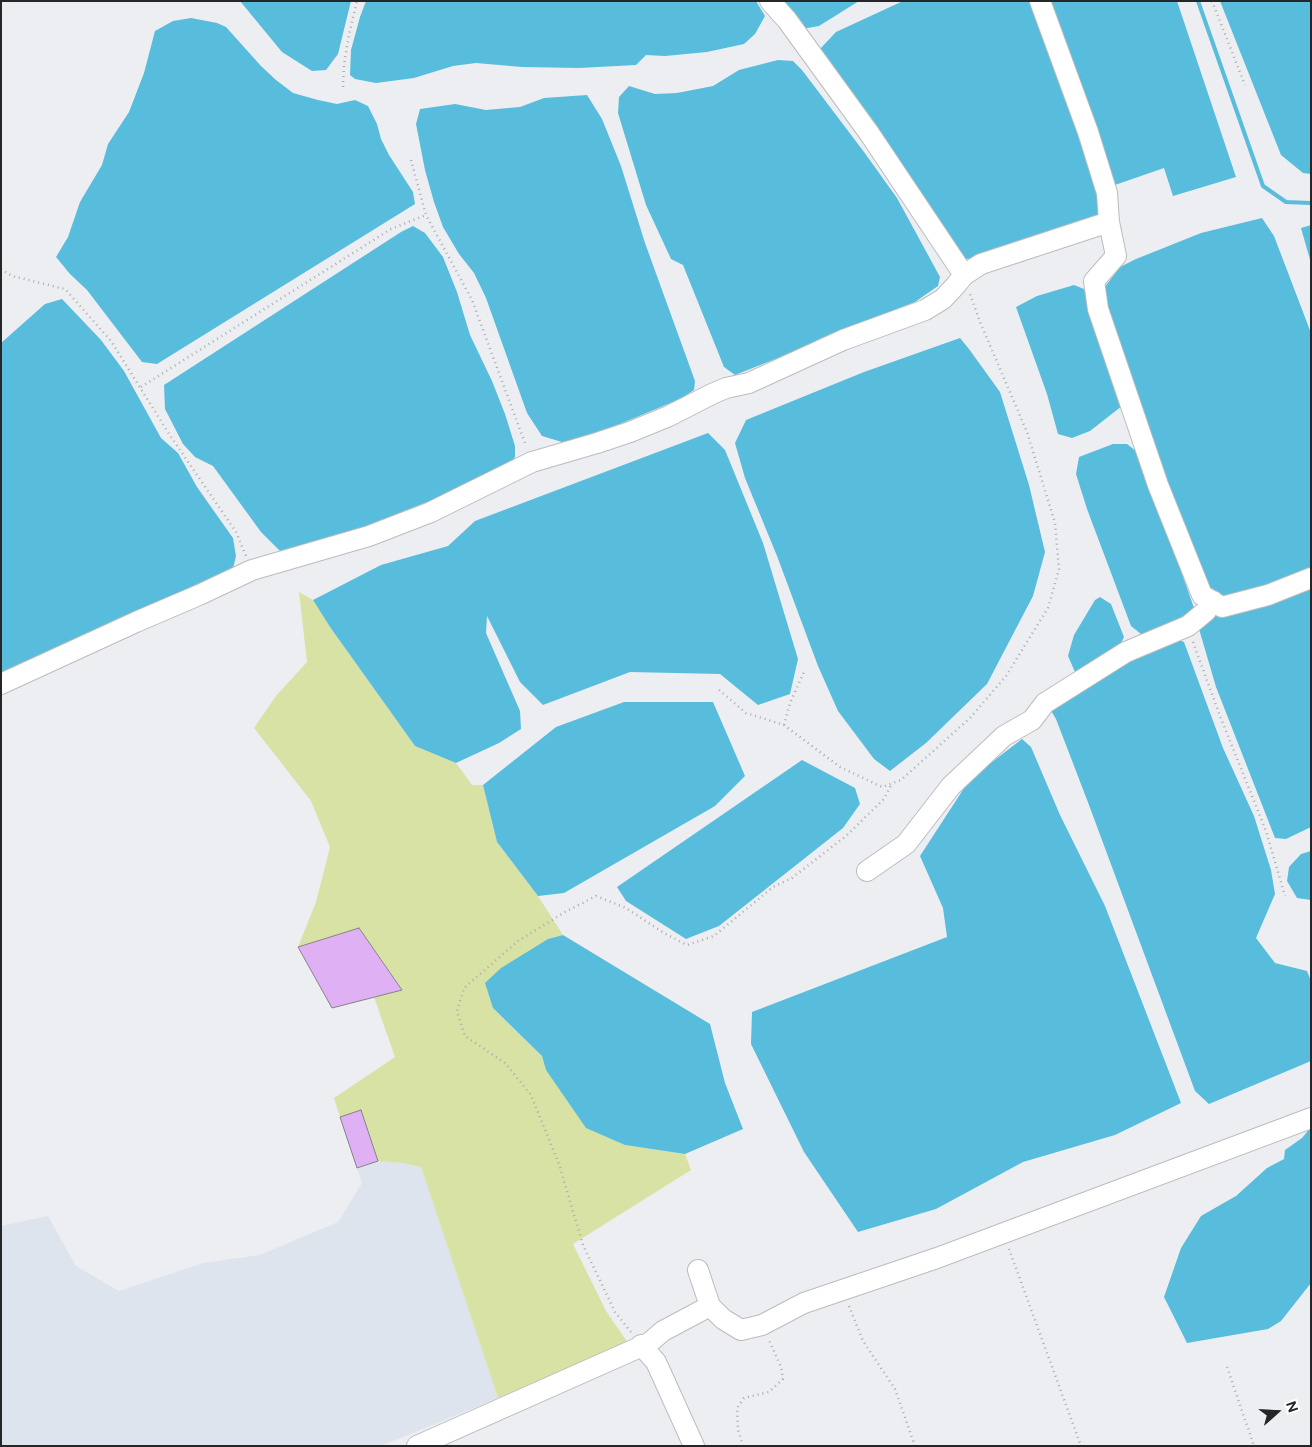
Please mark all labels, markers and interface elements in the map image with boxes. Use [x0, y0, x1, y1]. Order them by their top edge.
north arrow [1252, 1387, 1302, 1437]
text: N [1282, 1399, 1301, 1415]

